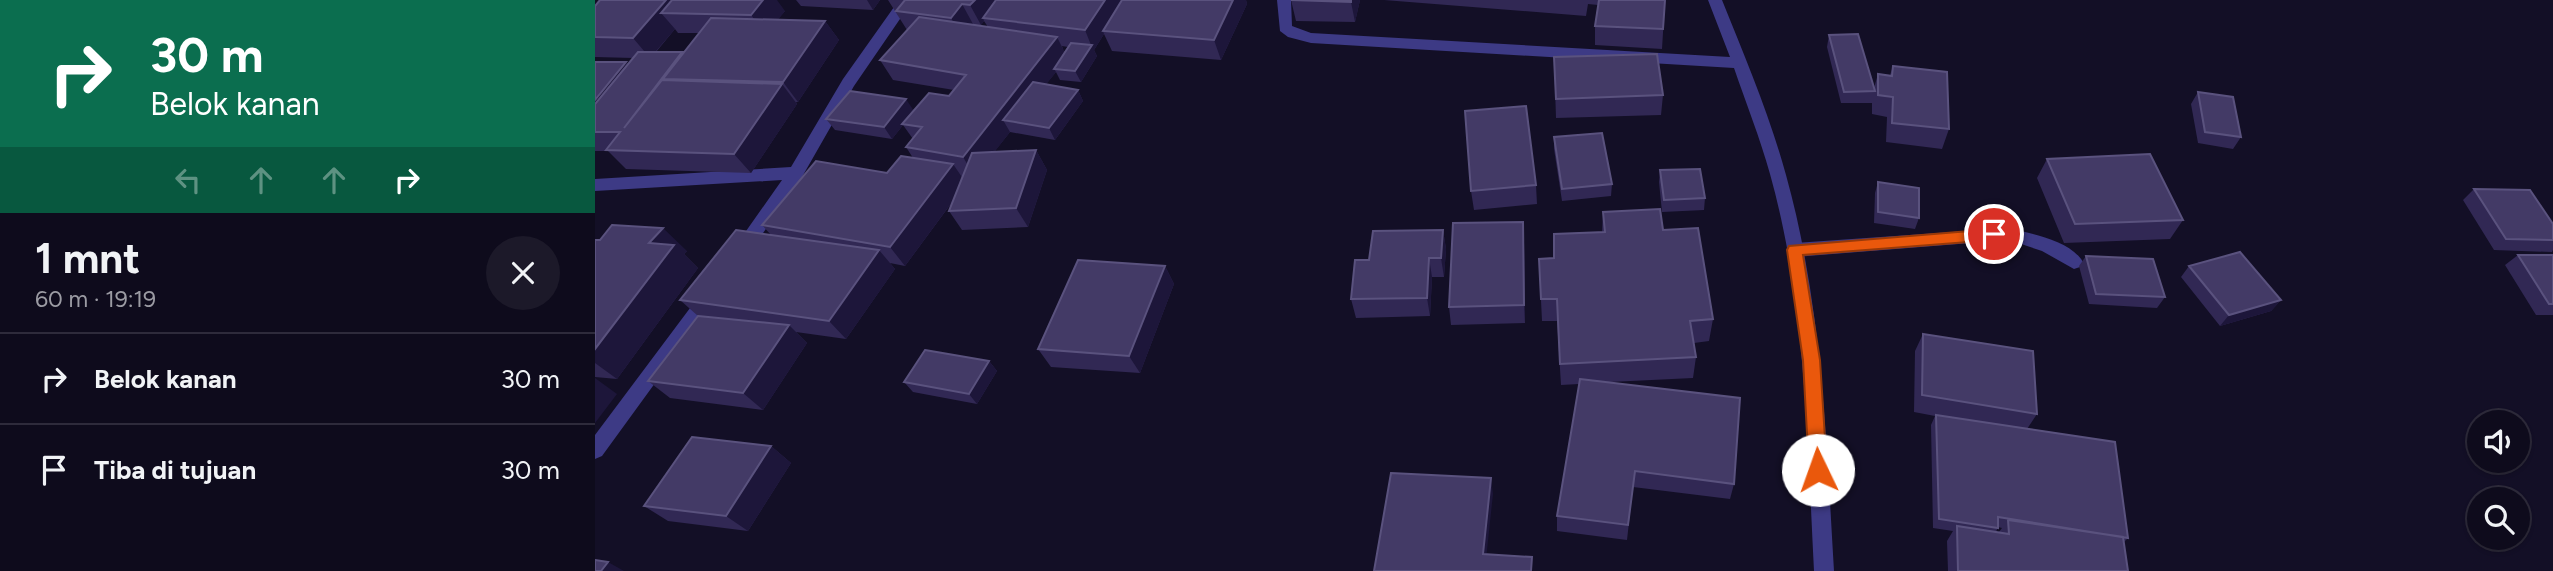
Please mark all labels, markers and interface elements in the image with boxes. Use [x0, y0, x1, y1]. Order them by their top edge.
text: 30 m [150, 25, 263, 84]
icon: right [35, 28, 126, 119]
text: Belok kanan [150, 85, 320, 123]
icon: left [169, 161, 207, 199]
icon: ahead [242, 161, 280, 199]
icon: ahead [315, 161, 353, 199]
icon: right [388, 161, 426, 199]
pin [1964, 204, 2024, 264]
icon: arrive [1975, 215, 2013, 253]
text: 1 mnt [35, 233, 140, 284]
button: close [486, 236, 560, 310]
text: 60 m · 19:19 [35, 285, 156, 313]
icon: right [35, 360, 73, 398]
text: Belok kanan [94, 363, 237, 395]
text: 30 m [501, 363, 560, 395]
map controls [2467, 410, 2530, 550]
button: sound [2467, 410, 2530, 473]
position arrow [1781, 433, 1855, 507]
icon: arrive [35, 451, 73, 489]
text: Tiba di tujuan [94, 454, 256, 486]
text: 30 m [501, 454, 560, 486]
button: search [2467, 487, 2530, 550]

